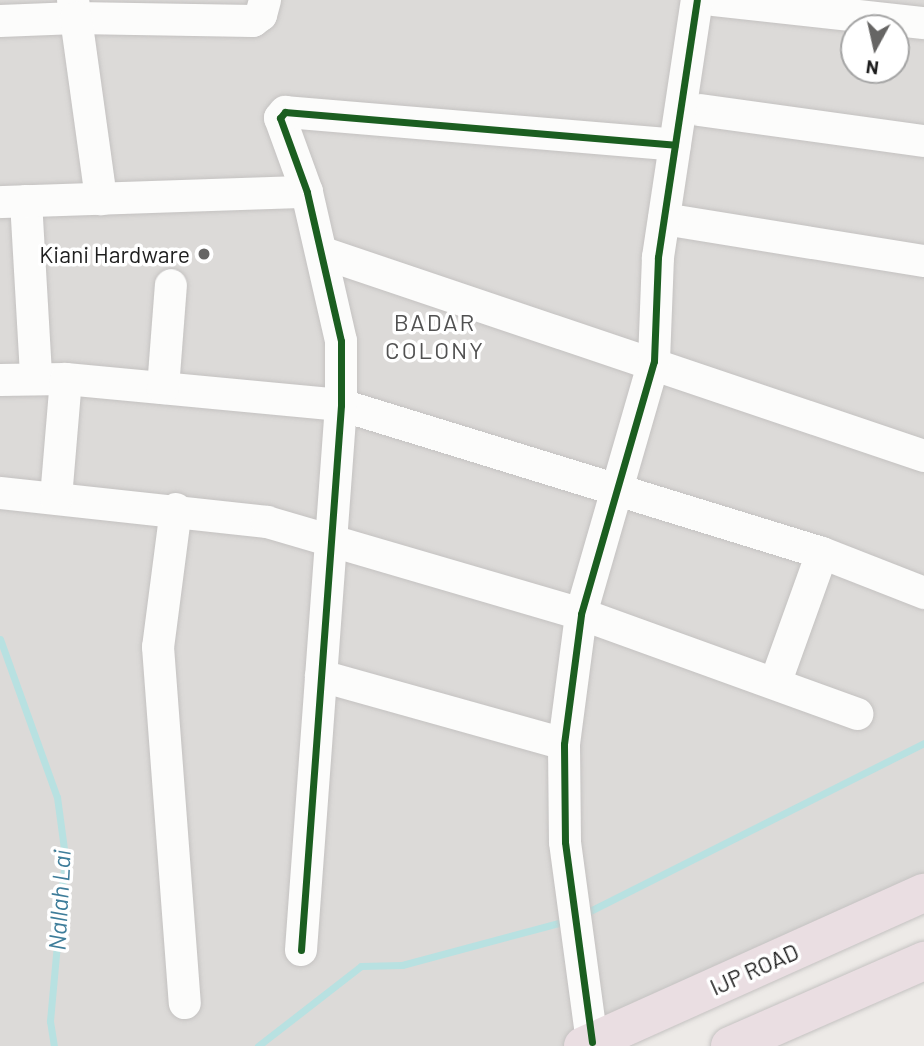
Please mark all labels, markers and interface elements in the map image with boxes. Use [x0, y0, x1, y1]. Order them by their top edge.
north arrow [840, 14, 910, 84]
text: N [864, 56, 880, 81]
place label: Kiani Hardware [39, 240, 190, 268]
marker: Kiani Hardware [196, 246, 212, 262]
district label: BADAR COLONY [386, 308, 484, 364]
water label: Nallah Lai [42, 849, 76, 951]
street label: IJP ROAD [705, 937, 803, 1001]

